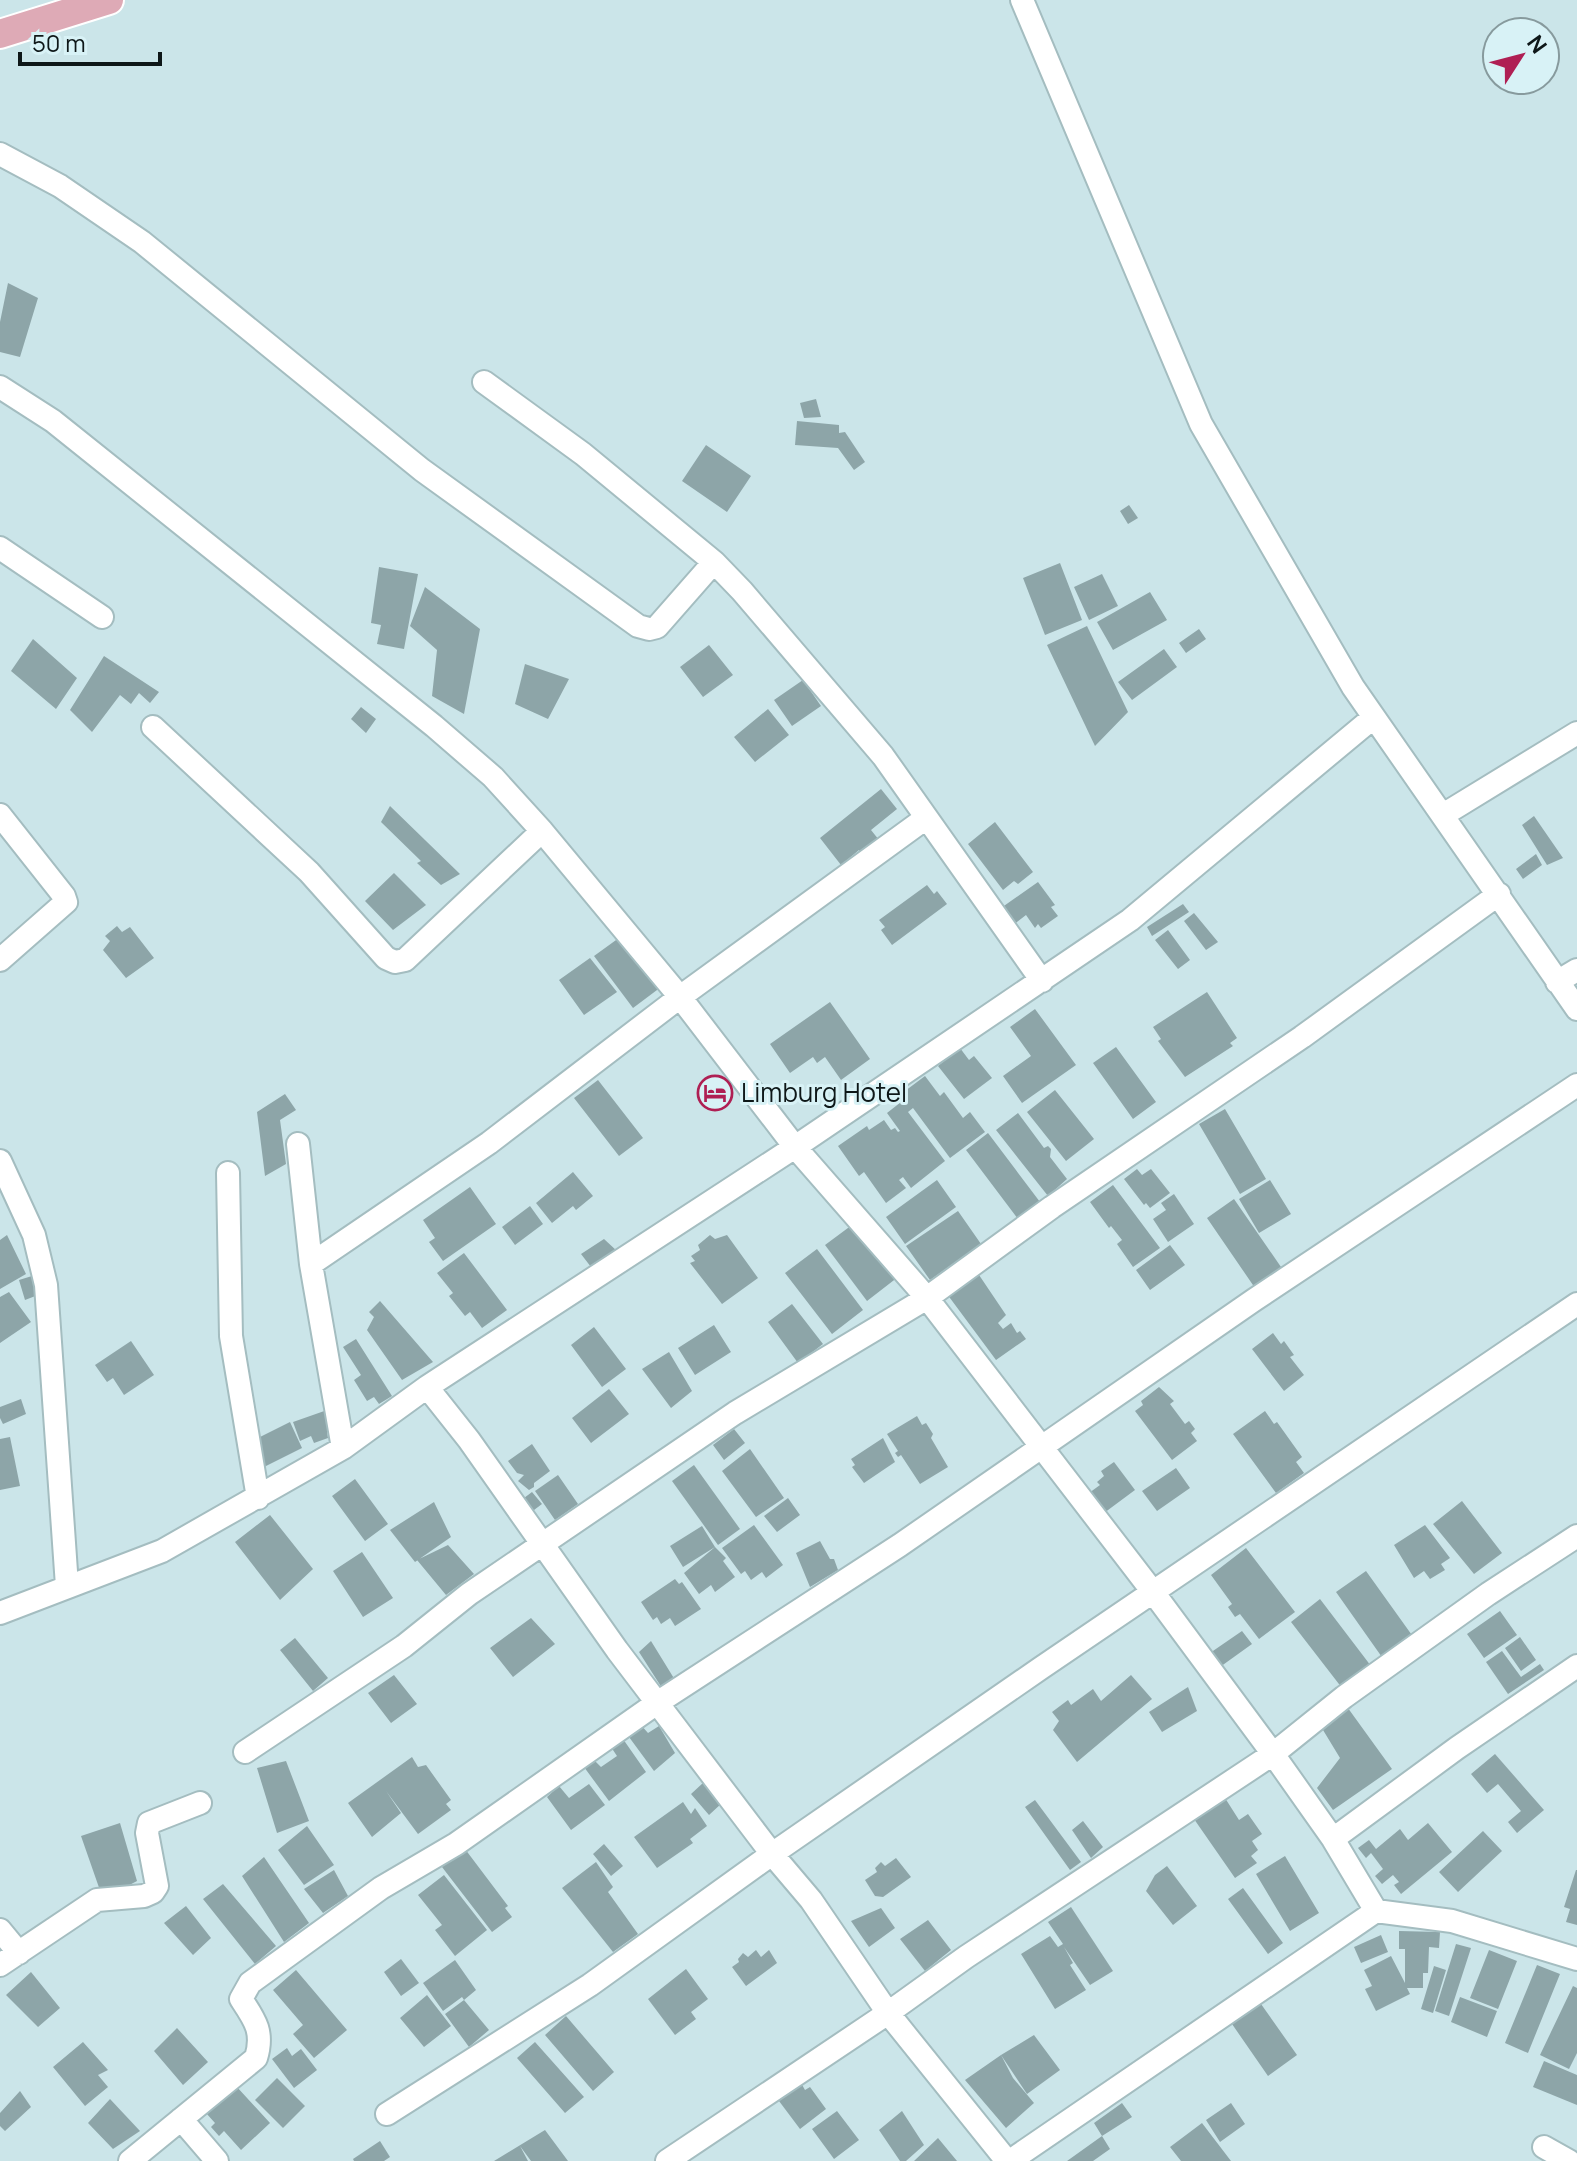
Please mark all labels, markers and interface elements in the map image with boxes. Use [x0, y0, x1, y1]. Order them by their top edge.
scale bar [20, 16, 160, 66]
north arrow [1481, 16, 1561, 96]
text: 50 m [32, 26, 86, 59]
text: N [1520, 29, 1554, 59]
hotel icon: Limburg Hotel [696, 1074, 734, 1112]
place label: Limburg Hotel [741, 1074, 907, 1110]

